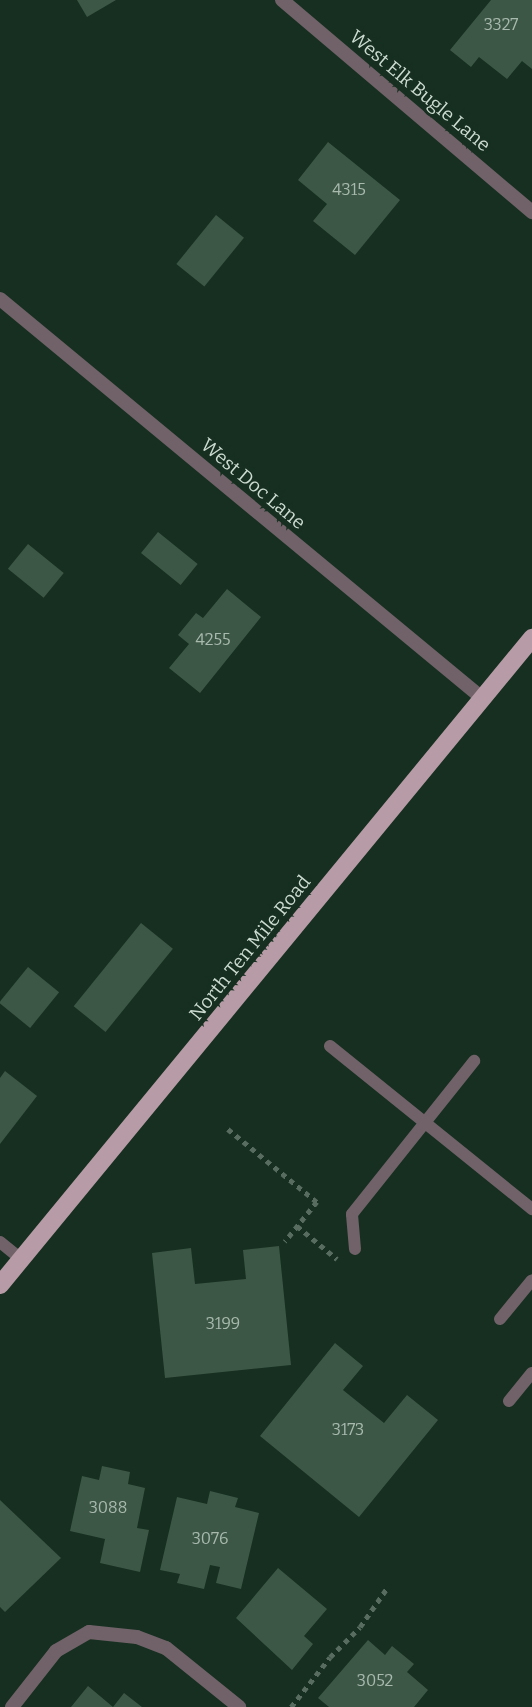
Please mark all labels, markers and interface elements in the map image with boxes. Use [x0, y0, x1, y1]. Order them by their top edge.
house number: 3327 [484, 15, 518, 35]
street label: West Elk Bugle Lane [345, 25, 495, 157]
house number: 4315 [332, 180, 366, 200]
street label: West Doc Lane [196, 434, 310, 534]
house number: 4255 [195, 630, 231, 650]
street label: North Ten Mile Road [185, 871, 315, 1025]
house number: 3199 [206, 1314, 240, 1334]
house number: 3173 [332, 1420, 364, 1440]
house number: 3088 [89, 1498, 127, 1518]
house number: 3076 [192, 1529, 228, 1549]
house number: 3052 [357, 1671, 393, 1691]

